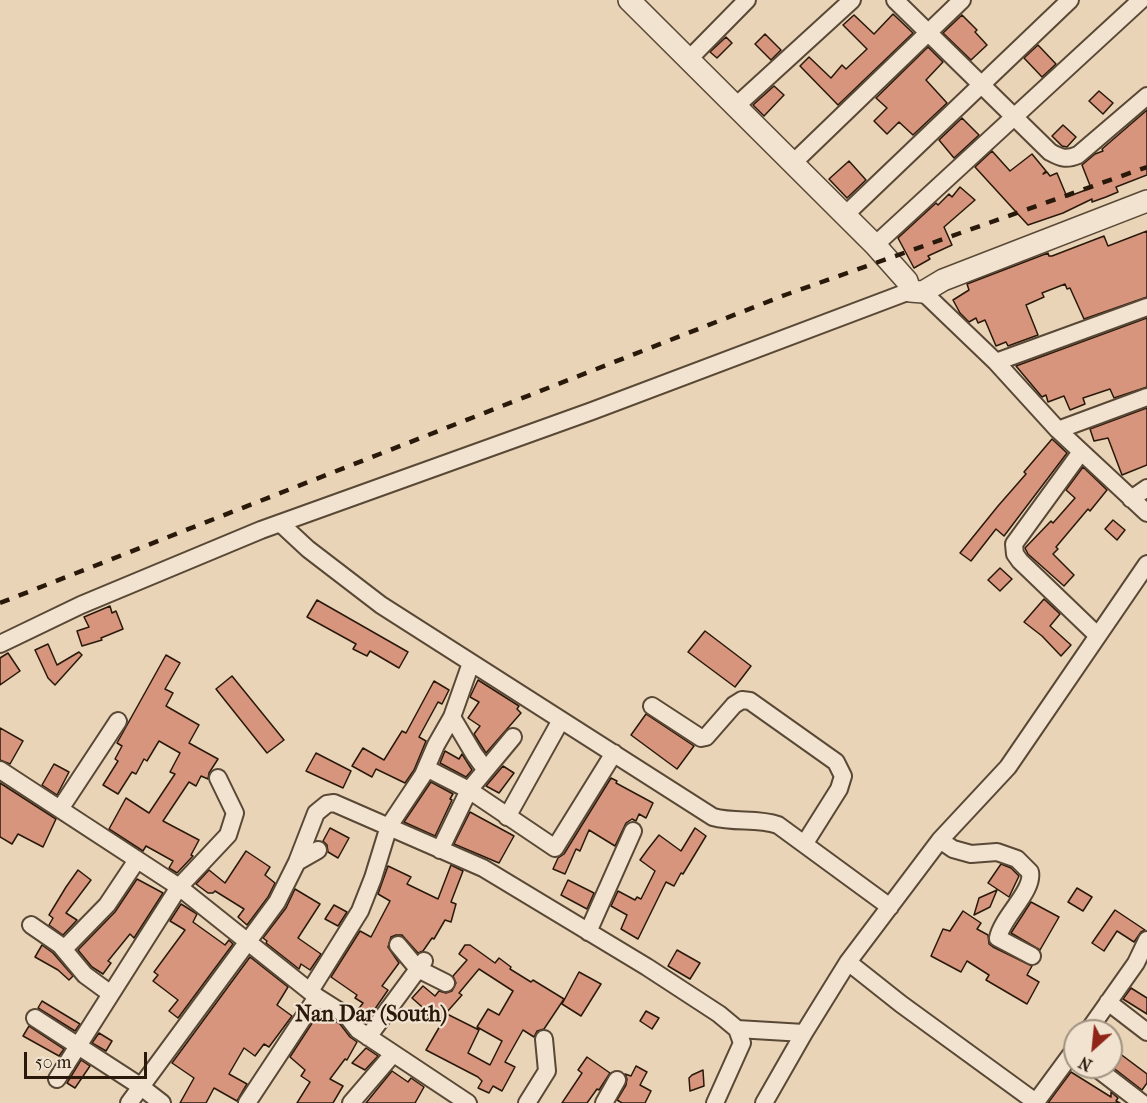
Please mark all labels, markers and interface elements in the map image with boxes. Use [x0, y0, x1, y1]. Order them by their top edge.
district label: Nan Dar (South) [295, 1003, 447, 1029]
north arrow [1063, 1019, 1123, 1079]
scale bar [27, 1040, 150, 1078]
text: 50 m [35, 1052, 71, 1073]
text: N [1076, 1052, 1095, 1075]

